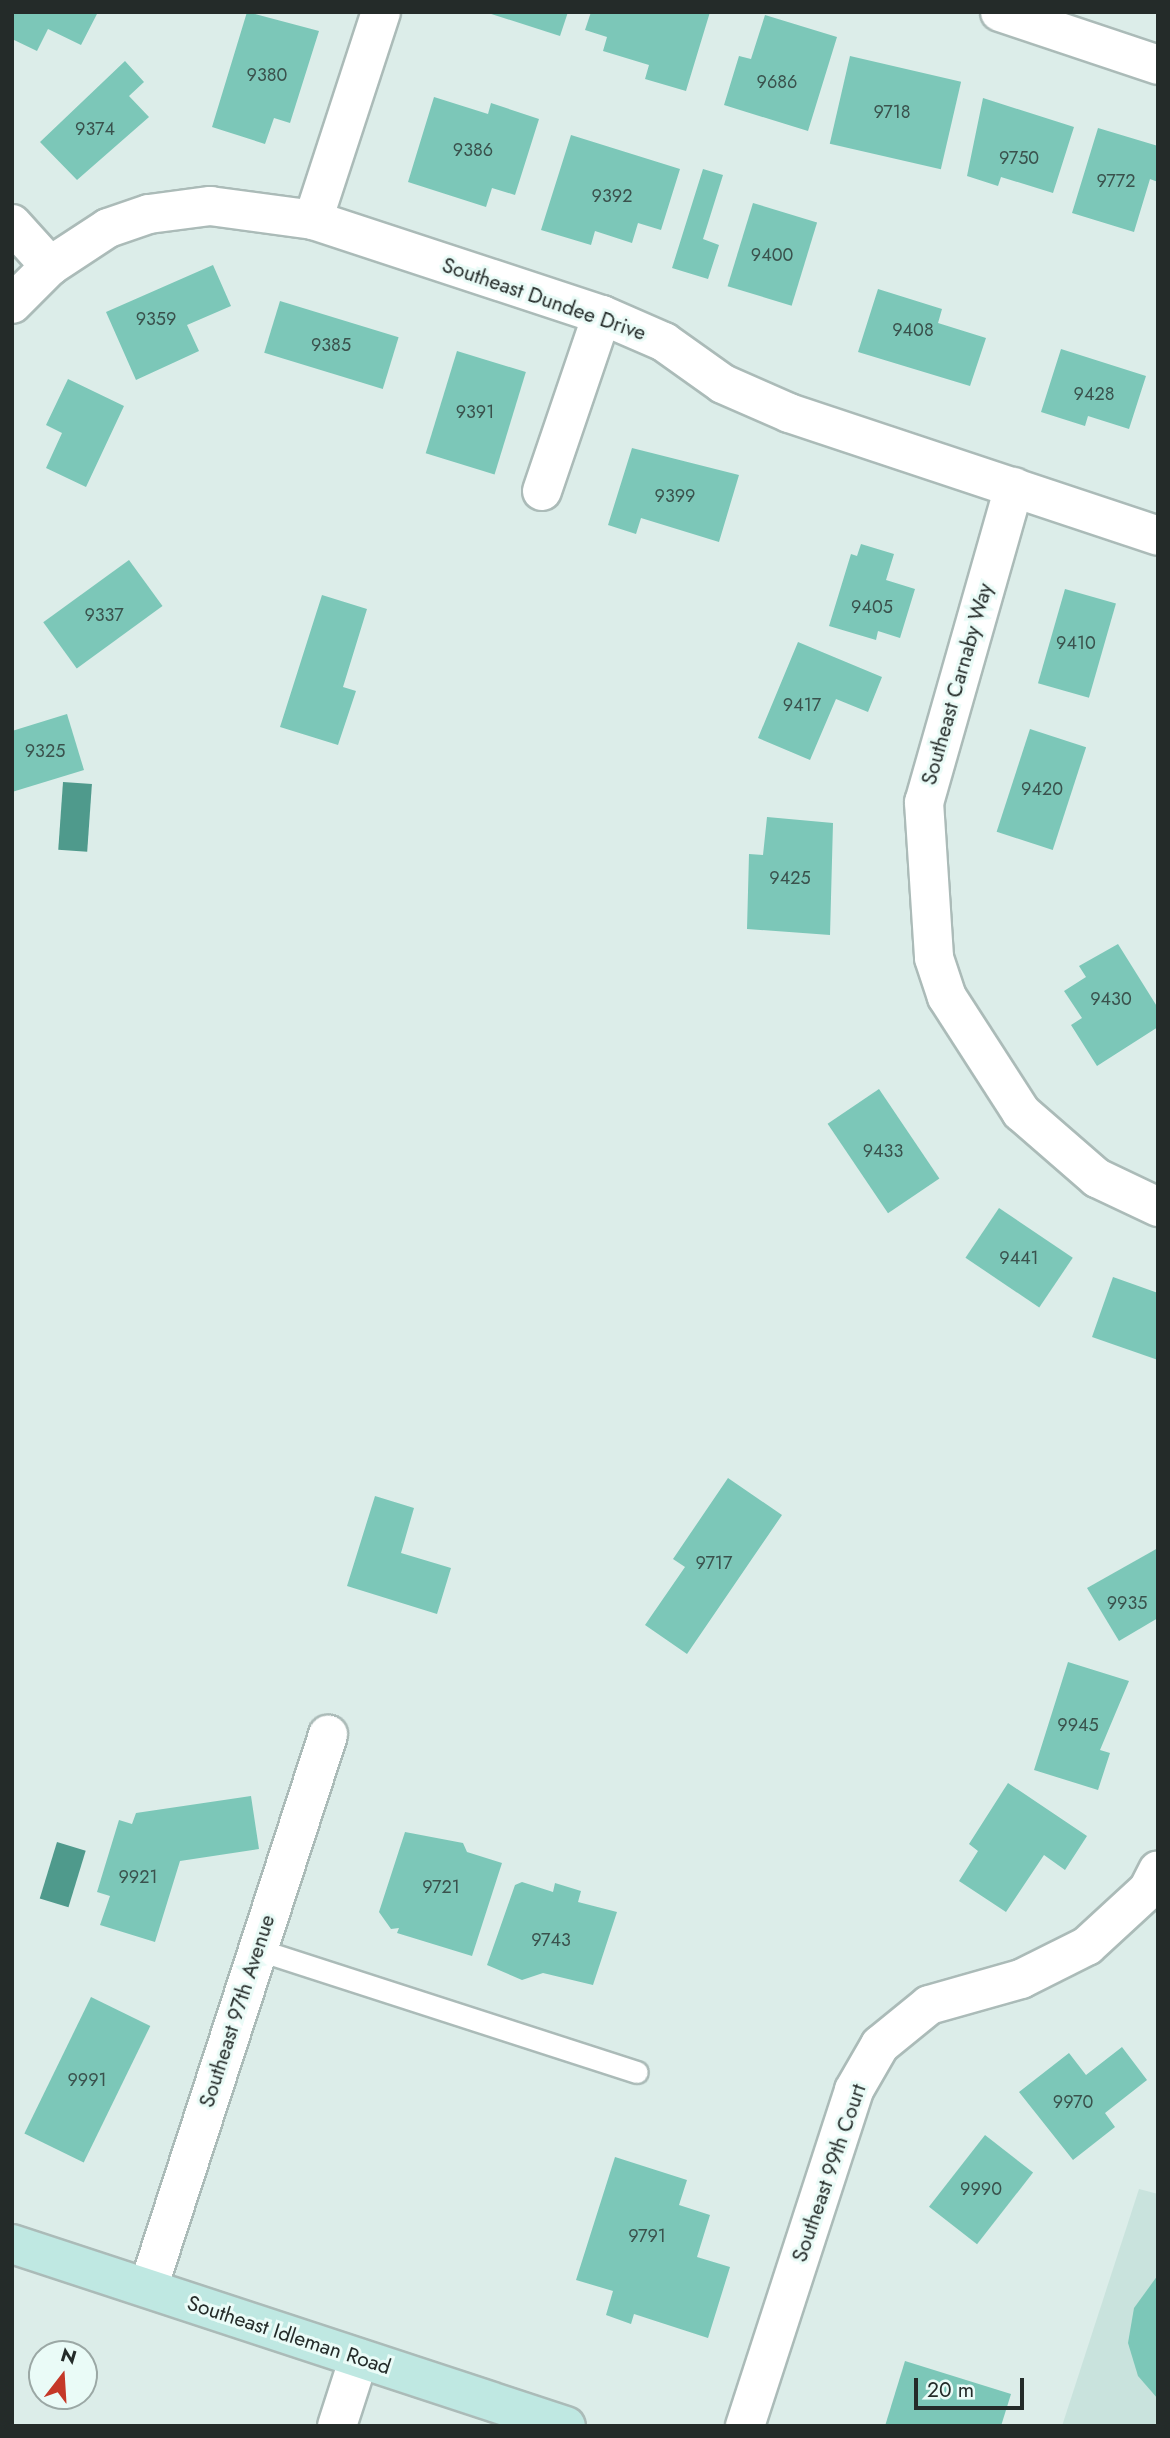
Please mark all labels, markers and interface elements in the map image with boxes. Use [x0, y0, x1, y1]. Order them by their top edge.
house number: 9380 [247, 64, 287, 86]
house number: 9686 [757, 71, 797, 93]
house number: 9718 [873, 101, 911, 123]
house number: 9374 [75, 118, 115, 140]
house number: 9386 [453, 139, 493, 161]
house number: 9750 [999, 147, 1039, 169]
house number: 9772 [1097, 170, 1135, 192]
house number: 9392 [592, 185, 632, 207]
house number: 9400 [751, 244, 793, 266]
street label: Southeast Dundee Drive [439, 252, 649, 346]
house number: 9359 [136, 308, 176, 330]
house number: 9408 [892, 319, 934, 341]
house number: 9385 [311, 334, 351, 356]
house number: 9428 [1074, 383, 1114, 405]
house number: 9391 [456, 401, 494, 423]
house number: 9399 [655, 485, 695, 507]
street label: Southeast Carnaby Way [916, 580, 998, 788]
house number: 9405 [851, 596, 893, 618]
house number: 9337 [84, 604, 124, 626]
house number: 9410 [1056, 632, 1096, 654]
house number: 9417 [783, 694, 821, 716]
house number: 9325 [25, 740, 65, 762]
house number: 9420 [1021, 778, 1063, 800]
house number: 9425 [769, 867, 811, 889]
house number: 9430 [1090, 988, 1132, 1010]
house number: 9433 [863, 1140, 903, 1162]
house number: 9441 [999, 1247, 1039, 1269]
house number: 9717 [696, 1552, 732, 1574]
house number: 9935 [1107, 1592, 1147, 1614]
house number: 9945 [1057, 1714, 1099, 1736]
house number: 9921 [118, 1866, 158, 1888]
house number: 9721 [422, 1876, 460, 1898]
street label: Southeast 97th Avenue [194, 1911, 280, 2111]
house number: 9743 [531, 1929, 571, 1951]
house number: 9991 [67, 2069, 107, 2091]
street label: Southeast 99th Court [787, 2081, 871, 2265]
house number: 9970 [1053, 2091, 1093, 2113]
house number: 9990 [960, 2178, 1002, 2200]
house number: 9791 [628, 2225, 666, 2247]
street label: Southeast Idleman Road [184, 2290, 394, 2380]
north arrow [28, 2340, 98, 2410]
text: N [58, 2341, 80, 2371]
scale bar [918, 2364, 1028, 2408]
text: 20 m [927, 2375, 974, 2405]

